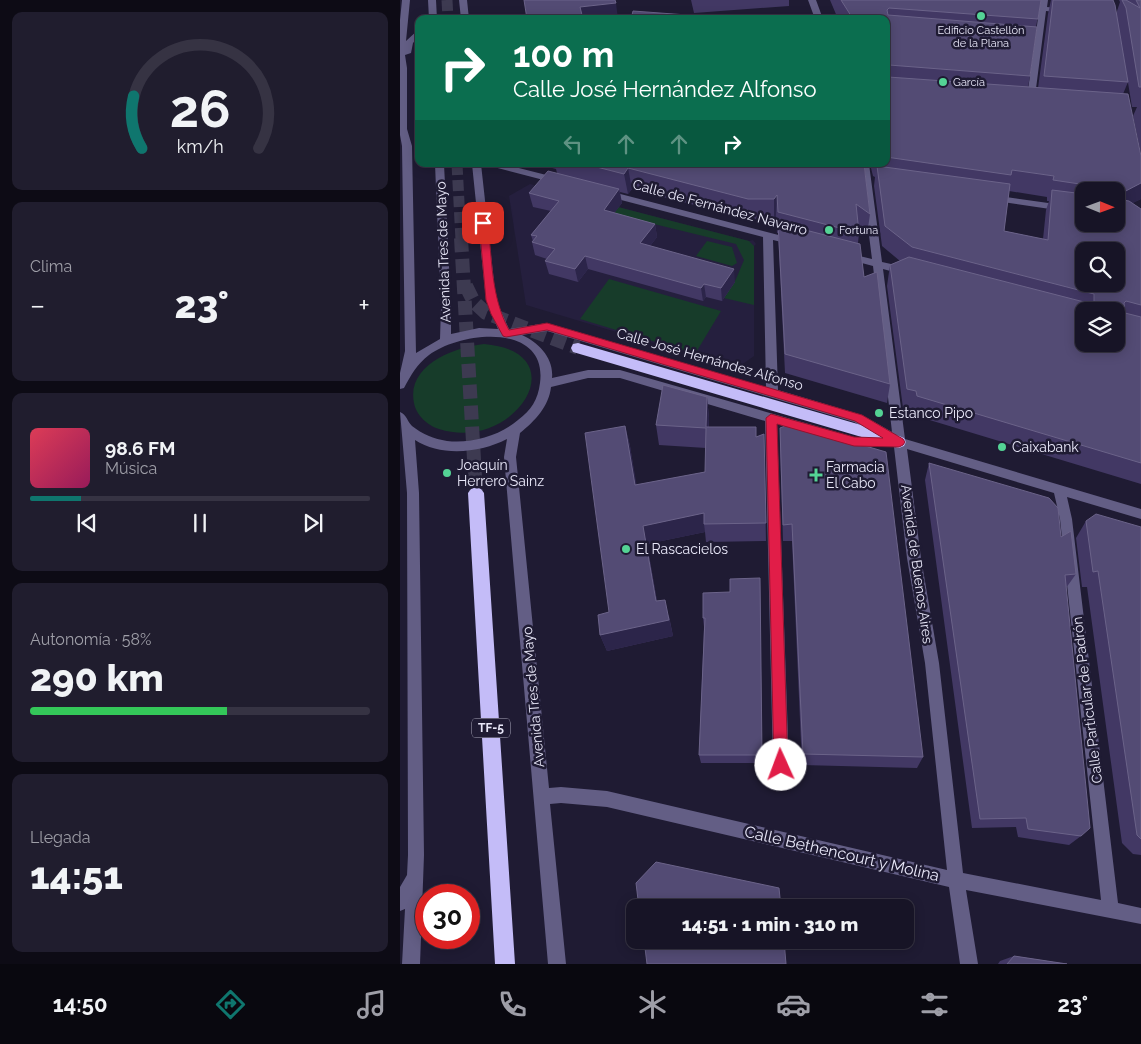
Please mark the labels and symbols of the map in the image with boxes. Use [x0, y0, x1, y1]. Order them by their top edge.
marker: Edificio Castellón de la Plana [975, 10, 987, 22]
place label: Edificio Castellón de la Plana [938, 24, 1024, 50]
marker: García [937, 76, 949, 88]
place label: García [953, 76, 985, 89]
street label: Calle de Fernández Navarro [631, 176, 809, 238]
street label: Avenida Tres de Mayo [433, 181, 453, 323]
north arrow [1075, 182, 1125, 232]
pin [462, 202, 504, 244]
marker: Fortuna [823, 224, 835, 236]
place label: Fortuna [839, 224, 878, 237]
street label: Calle José Hernández Alfonso [615, 325, 805, 393]
place label: Estanco Pipo [889, 405, 973, 421]
marker: Estanco Pipo [873, 407, 885, 419]
place label: Caixabank [1012, 439, 1079, 455]
marker: Caixabank [996, 441, 1008, 453]
place label: Joaquín Herrero Sainz [457, 457, 544, 489]
place label: Farmacia El Cabo [826, 459, 885, 491]
marker: Joaquín Herrero Sainz [441, 467, 453, 479]
marker: Farmacia El Cabo [810, 469, 822, 481]
street label: Avenida de Buenos Aires [898, 483, 936, 645]
place label: El Rascacielos [636, 541, 728, 557]
marker: El Rascacielos [620, 543, 632, 555]
street label: Calle Particular de Padrón [1069, 616, 1105, 784]
street label: Avenida Tres de Mayo [519, 626, 547, 768]
road number: TF-5 [472, 718, 510, 738]
position arrow [754, 738, 806, 790]
street label: Calle Bethencourt y Molina [743, 822, 941, 885]
speed limit sign: 30 [415, 884, 480, 949]

